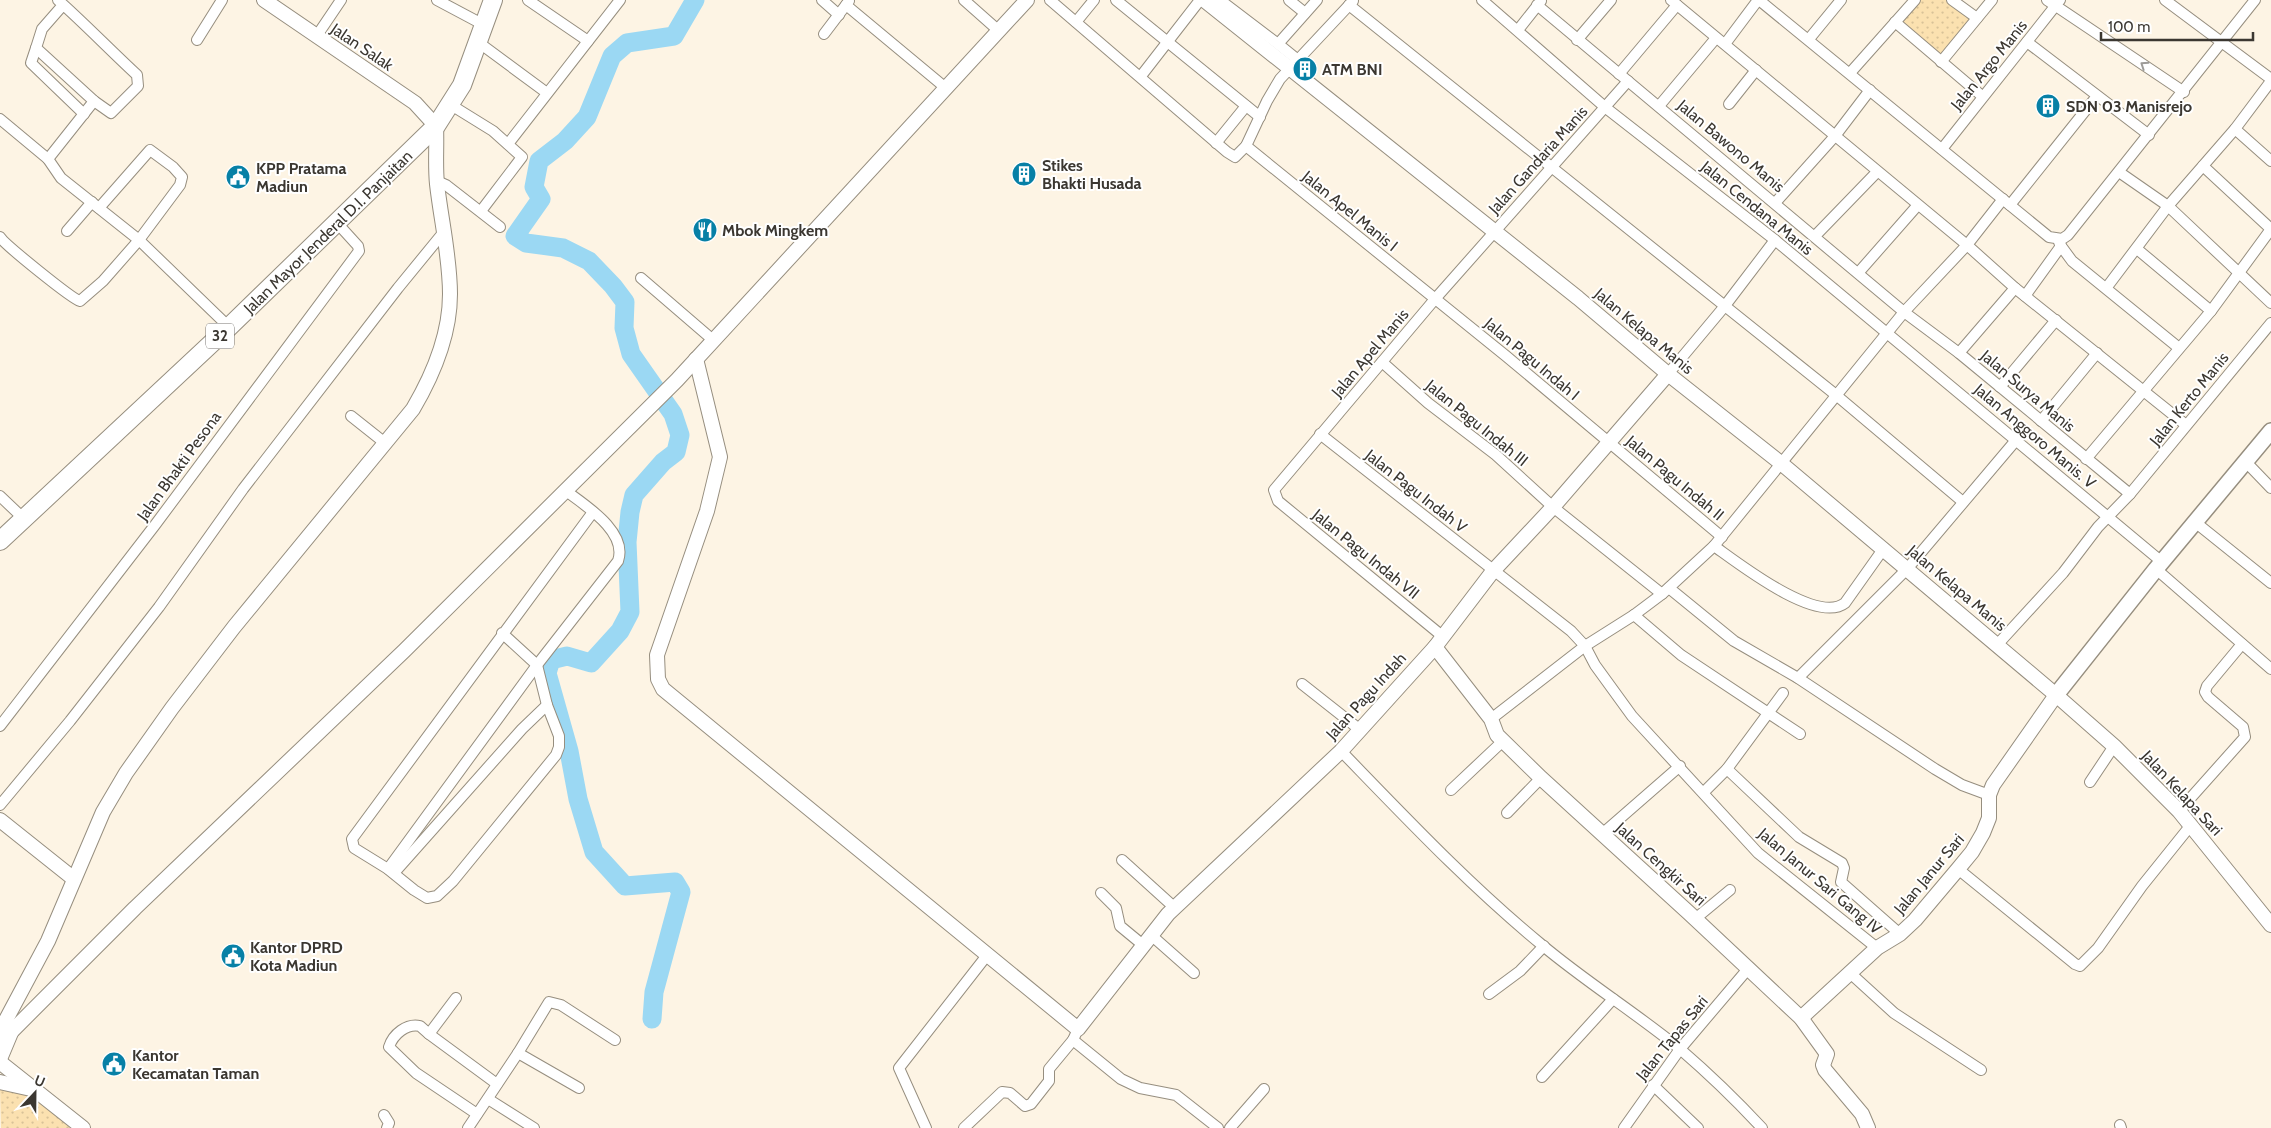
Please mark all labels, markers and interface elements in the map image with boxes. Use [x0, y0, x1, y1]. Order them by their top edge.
scale bar [2101, 10, 2254, 42]
street label: Jalan Argo Manis [1946, 16, 2031, 115]
text: 100 m [2108, 18, 2150, 36]
street label: Jalan Salak [326, 19, 398, 75]
building icon: ATM BNI [1292, 56, 1318, 82]
place label: ATM BNI [1322, 60, 1382, 79]
one-way arrow [2140, 62, 2149, 71]
building icon: SDN 03 Manisrejo [2035, 93, 2061, 119]
street label: Jalan Bawono Manis [1673, 95, 1789, 197]
place label: SDN 03 Manisrejo [2066, 97, 2192, 116]
street label: Jalan Gandaria Manis [1484, 102, 1592, 219]
street label: Jalan Mayor Jenderal D.I. Panjaitan [239, 146, 416, 318]
place label: Stikes Bhakti Husada [1042, 156, 1142, 193]
street label: Jalan Cendana Manis [1696, 156, 1817, 259]
place label: KPP Pratama Madiun [256, 159, 347, 196]
building icon: Stikes Bhakti Husada [1011, 161, 1037, 187]
public building icon: KPP Pratama Madiun [225, 164, 251, 190]
street label: Jalan Apel Manis I [1298, 166, 1402, 255]
restaurant icon: Mbok Mingkem [692, 217, 718, 243]
place label: Mbok Mingkem [722, 221, 828, 240]
street label: Jalan Kelapa Manis [1590, 283, 1698, 378]
street label: Jalan Apel Manis [1327, 305, 1413, 402]
street label: Jalan Pagu Indah I [1480, 313, 1583, 404]
road number: 32 [206, 324, 234, 348]
street label: Jalan Surya Manis [1976, 345, 2079, 436]
street label: Jalan Kerto Manis [2145, 348, 2233, 450]
street label: Jalan Pagu Indah III [1421, 375, 1532, 470]
street label: Jalan Anggoro Manis. V [1970, 379, 2100, 492]
street label: Jalan Bhakti Pesona [132, 408, 225, 525]
street label: Jalan Pagu Indah II [1621, 431, 1728, 524]
street label: Jalan Pagu Indah V [1361, 445, 1471, 537]
street label: Jalan Pagu Indah VII [1308, 505, 1423, 603]
street label: Jalan Kelapa Manis [1903, 540, 2011, 635]
street label: Jalan Pagu Indah [1321, 649, 1410, 744]
street label: Jalan Kelapa Sari [2137, 746, 2226, 839]
street label: Jalan Cengkir Sari [1611, 818, 1710, 910]
street label: Jalan Janur Sari Gang IV [1754, 823, 1886, 938]
street label: Jalan Janur Sari [1889, 830, 1968, 919]
place label: Kantor DPRD Kota Madiun [250, 938, 343, 975]
public building icon: Kantor DPRD Kota Madiun [220, 943, 246, 969]
street label: Jalan Tapas Sari [1632, 992, 1712, 1085]
place label: Kantor Kecamatan Taman [132, 1046, 259, 1083]
public building icon: Kantor Kecamatan Taman [101, 1051, 127, 1077]
north arrow [10, 1068, 60, 1118]
text: U [32, 1071, 48, 1091]

